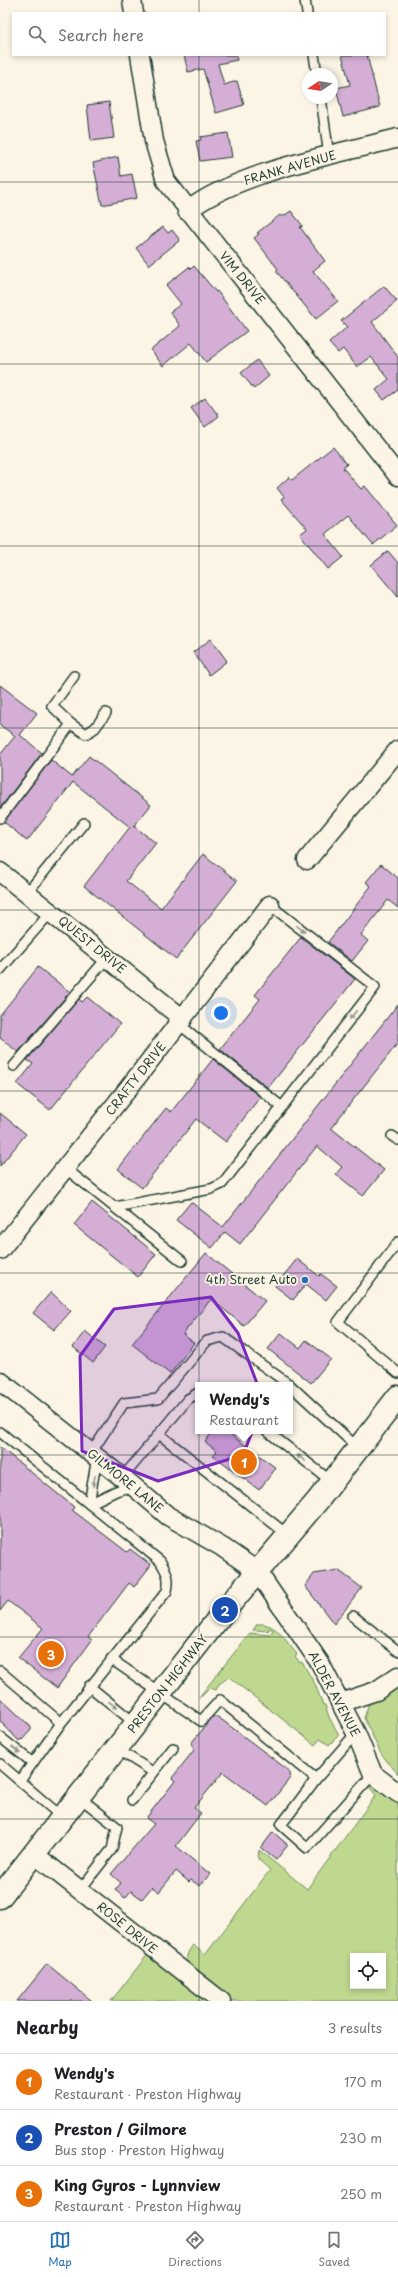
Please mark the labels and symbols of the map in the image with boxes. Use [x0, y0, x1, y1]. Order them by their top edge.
north arrow [302, 68, 338, 104]
street label: FRANK AVENUE [242, 145, 338, 189]
street label: VIM DRIVE [216, 247, 270, 308]
street label: QUEST DRIVE [55, 911, 131, 977]
one-way arrow [295, 925, 306, 933]
your location [211, 1003, 231, 1023]
one-way arrow [348, 1010, 357, 1021]
street label: CRAFTY DRIVE [101, 1038, 170, 1119]
place label: 4th Street Auto [206, 1270, 297, 1288]
marker: 4th Street Auto [300, 1275, 310, 1285]
street label: GILMORE LANE [84, 1444, 168, 1517]
pin: 1 [231, 1447, 257, 1477]
one-way arrow [296, 1454, 307, 1462]
one-way arrow [90, 1474, 96, 1487]
pin: 2 [212, 1595, 238, 1625]
street label: PRESTON HIGHWAY [123, 1630, 212, 1737]
pin: 3 [38, 1639, 64, 1669]
street label: ALDER AVENUE [305, 1647, 365, 1740]
one-way arrow [108, 1701, 118, 1710]
one-way arrow [11, 1746, 22, 1755]
street label: ROSE DRIVE [94, 1897, 162, 1957]

